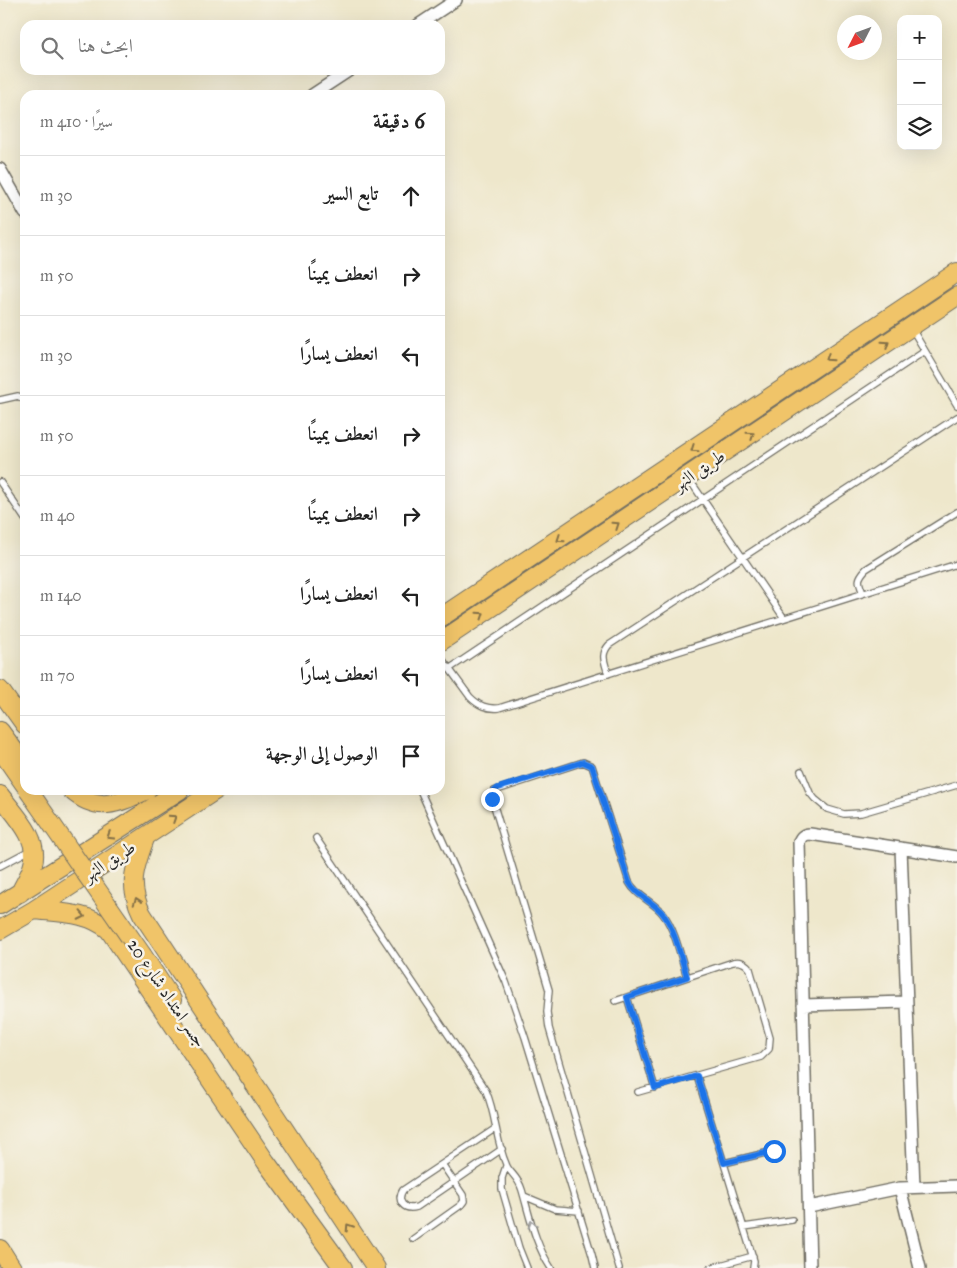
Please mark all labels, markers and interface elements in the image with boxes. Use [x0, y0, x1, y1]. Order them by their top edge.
north arrow [837, 15, 882, 60]
map controls [897, 15, 942, 150]
button: + [897, 15, 942, 60]
search box [20, 20, 445, 75]
icon: search [38, 34, 66, 62]
text: ابحث هنا [78, 34, 133, 57]
button: − [897, 60, 942, 105]
button: layers [897, 105, 942, 150]
text: 6 دقيقة [373, 108, 425, 134]
text: سيرًا · 410 m [40, 112, 113, 131]
text: تابع السير [324, 182, 378, 205]
icon: ahead [397, 182, 425, 210]
text: 30 m [40, 186, 73, 205]
text: انعطف يمينًا [308, 262, 378, 285]
icon: right [397, 262, 425, 290]
text: 50 m [40, 266, 74, 285]
one-way arrow [880, 341, 890, 350]
text: انعطف يسارًا [300, 342, 378, 365]
icon: left [397, 342, 425, 370]
text: 30 m [40, 346, 73, 365]
one-way arrow [826, 352, 835, 361]
text: انعطف يمينًا [308, 422, 378, 445]
icon: right [397, 422, 425, 450]
text: 50 m [40, 426, 74, 445]
one-way arrow [746, 432, 755, 441]
one-way arrow [691, 443, 700, 452]
street label: طريق النهر [667, 445, 730, 497]
text: انعطف يمينًا [308, 502, 378, 525]
icon: right [397, 502, 425, 530]
text: 40 m [40, 506, 75, 525]
one-way arrow [610, 522, 620, 531]
one-way arrow [556, 533, 565, 542]
text: انعطف يسارًا [300, 582, 378, 605]
icon: left [397, 582, 425, 610]
text: 140 m [40, 586, 81, 605]
one-way arrow [475, 612, 484, 621]
text: انعطف يسارًا [300, 662, 378, 685]
icon: left [397, 662, 425, 690]
text: 70 m [40, 666, 75, 685]
text: الوصول إلى الوجهة [266, 742, 378, 765]
icon: arrive [397, 742, 425, 770]
route end [481, 788, 504, 811]
one-way arrow [168, 815, 177, 824]
one-way arrow [106, 830, 115, 839]
street label: طريق النهر [77, 836, 140, 888]
one-way arrow [132, 897, 142, 905]
one-way arrow [78, 910, 87, 921]
street label: جسر امتداد شارع 20 [119, 934, 212, 1054]
route start [763, 1140, 786, 1163]
one-way arrow [527, 1220, 537, 1228]
one-way arrow [346, 1224, 355, 1233]

